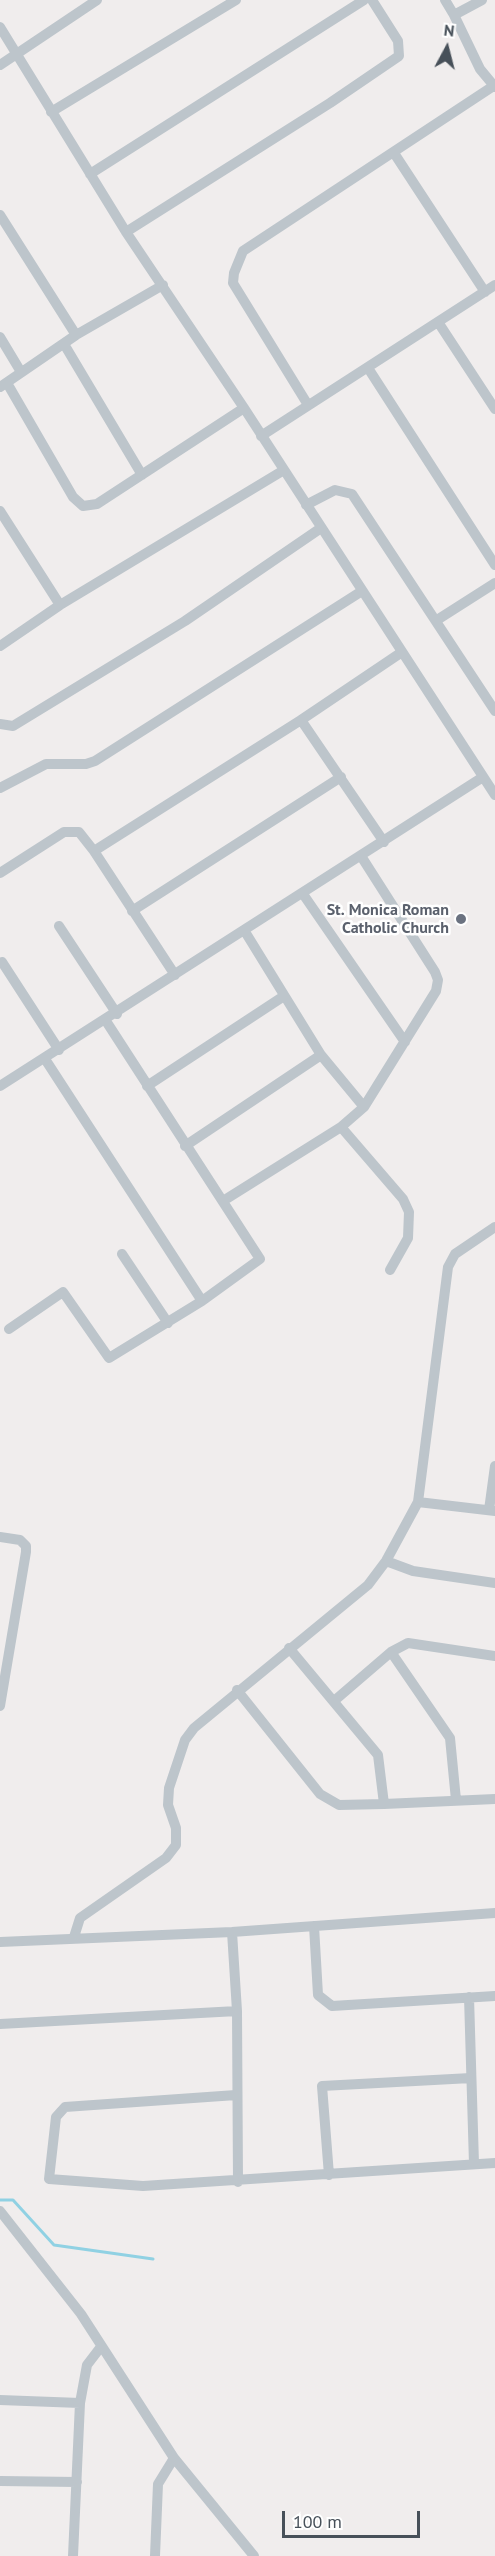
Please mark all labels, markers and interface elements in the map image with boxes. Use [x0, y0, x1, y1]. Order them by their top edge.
north arrow [417, 18, 477, 78]
text: N [443, 20, 456, 41]
place label: St. Monica Roman Catholic Church [327, 900, 449, 938]
marker: St. Monica Roman Catholic Church [454, 912, 468, 926]
scale bar [285, 2499, 423, 2537]
text: 100 m [293, 2510, 342, 2533]

